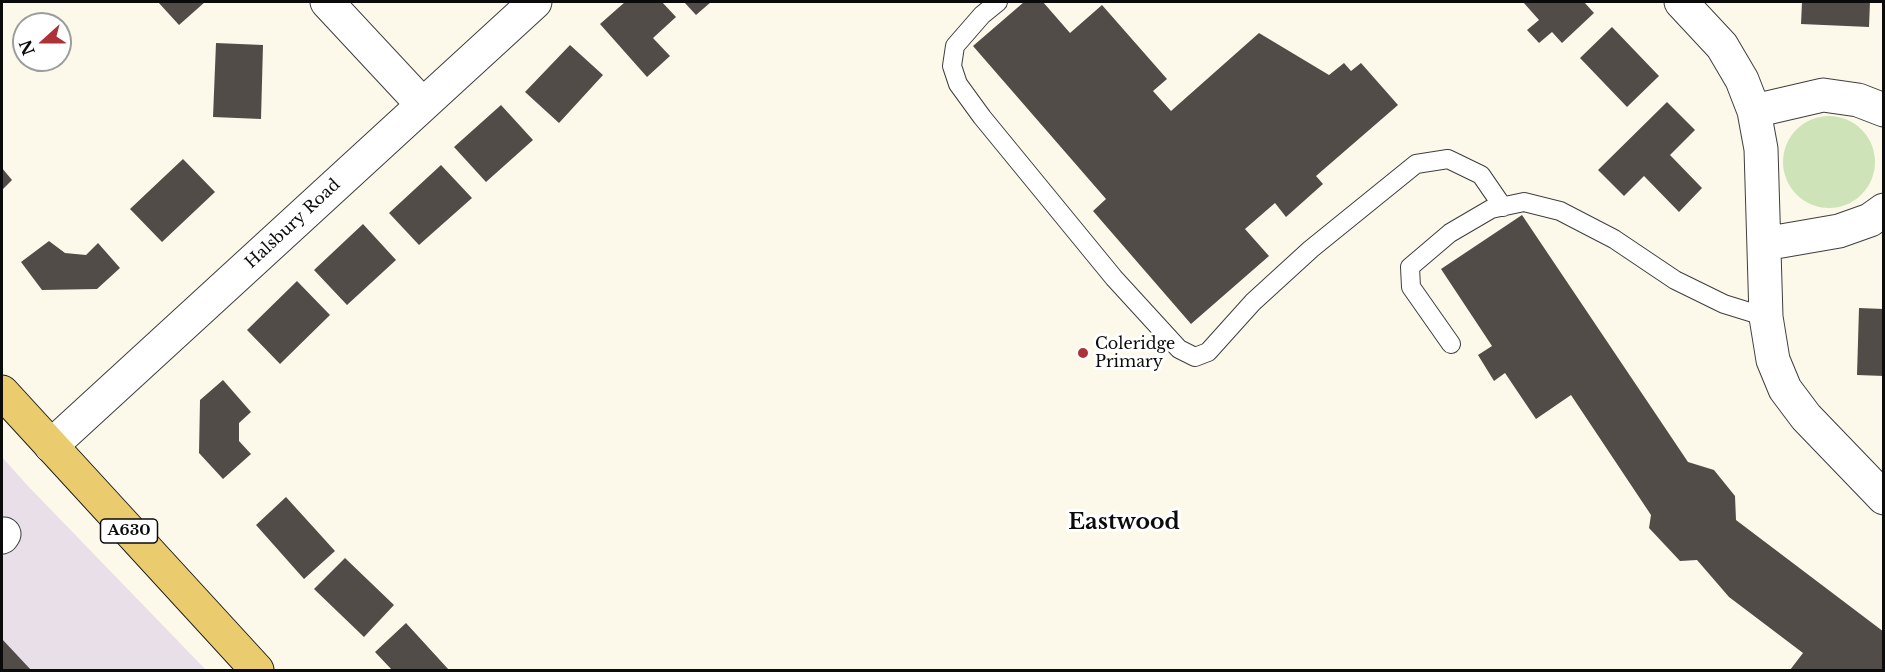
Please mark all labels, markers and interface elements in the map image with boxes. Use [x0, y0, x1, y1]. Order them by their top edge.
north arrow [12, 12, 72, 72]
text: N [15, 37, 39, 58]
street label: Halsbury Road [242, 175, 344, 273]
place label: Coleridge Primary [1095, 334, 1175, 372]
marker: Coleridge Primary [1076, 346, 1090, 360]
district label: Eastwood [1068, 510, 1180, 536]
road number: A630 [100, 519, 158, 543]

